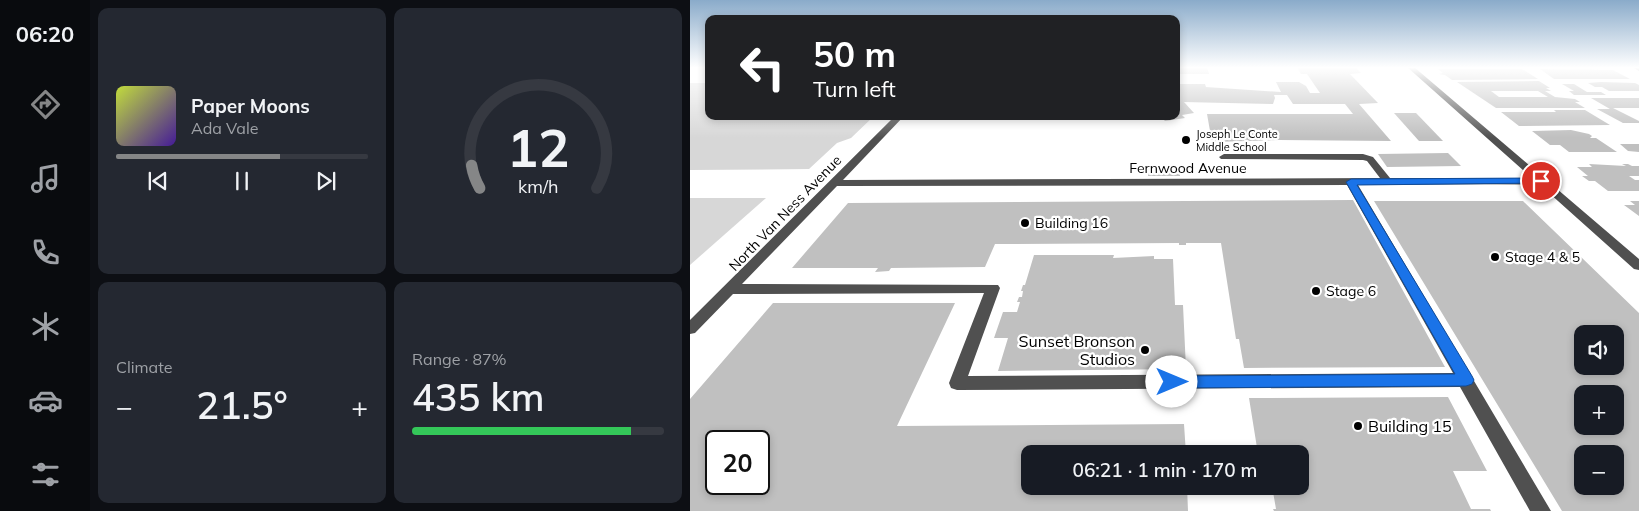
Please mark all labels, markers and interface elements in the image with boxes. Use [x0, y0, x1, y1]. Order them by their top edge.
text: 06:20 [16, 20, 74, 48]
text: 50 m [813, 32, 896, 76]
icon: left [730, 35, 795, 100]
text: Turn left [813, 75, 896, 103]
icon: directions [28, 87, 63, 122]
text: Paper Moons [191, 94, 310, 118]
text: 12 [507, 115, 569, 180]
text: Ada Vale [191, 118, 258, 138]
place label: Joseph Le Conte Middle School [1196, 127, 1278, 154]
marker: Joseph Le Conte Middle School [1180, 134, 1192, 146]
street label: North Van Ness Avenue [725, 151, 845, 275]
street label: Fernwood Avenue [1129, 159, 1247, 177]
pin [1520, 160, 1562, 202]
icon: music [28, 161, 63, 196]
icon: previous [144, 167, 172, 195]
icon: pause [228, 167, 256, 195]
icon: next [312, 167, 340, 195]
icon: arrive [1527, 167, 1555, 195]
text: km/h [518, 175, 558, 197]
place label: Building 16 [1035, 214, 1108, 232]
marker: Building 16 [1019, 217, 1031, 229]
icon: phone [28, 235, 63, 270]
place label: Stage 4 & 5 [1505, 248, 1580, 266]
marker: Stage 4 & 5 [1489, 251, 1501, 263]
place label: Stage 6 [1326, 282, 1376, 300]
marker: Stage 6 [1310, 285, 1322, 297]
icon: climate [28, 309, 63, 344]
map controls [1574, 325, 1624, 495]
button: sound [1574, 325, 1624, 375]
place label: Sunset Bronson Studios [1018, 331, 1135, 369]
marker: Sunset Bronson Studios [1139, 344, 1151, 356]
text: Range · 87% [412, 349, 507, 369]
position arrow [1145, 355, 1197, 407]
text: Climate [116, 357, 172, 377]
text: 435 km [412, 373, 545, 421]
text: 21.5° [196, 381, 288, 429]
icon: car [28, 383, 63, 418]
button: + [1574, 385, 1624, 435]
text: − [116, 389, 133, 424]
text: + [351, 389, 368, 424]
place label: Building 15 [1368, 416, 1452, 436]
marker: Building 15 [1352, 420, 1364, 432]
speed limit sign: 20 [705, 430, 770, 495]
button: − [1574, 445, 1624, 495]
icon: filters [28, 457, 63, 492]
text: 06:21 · 1 min · 170 m [1072, 458, 1258, 482]

